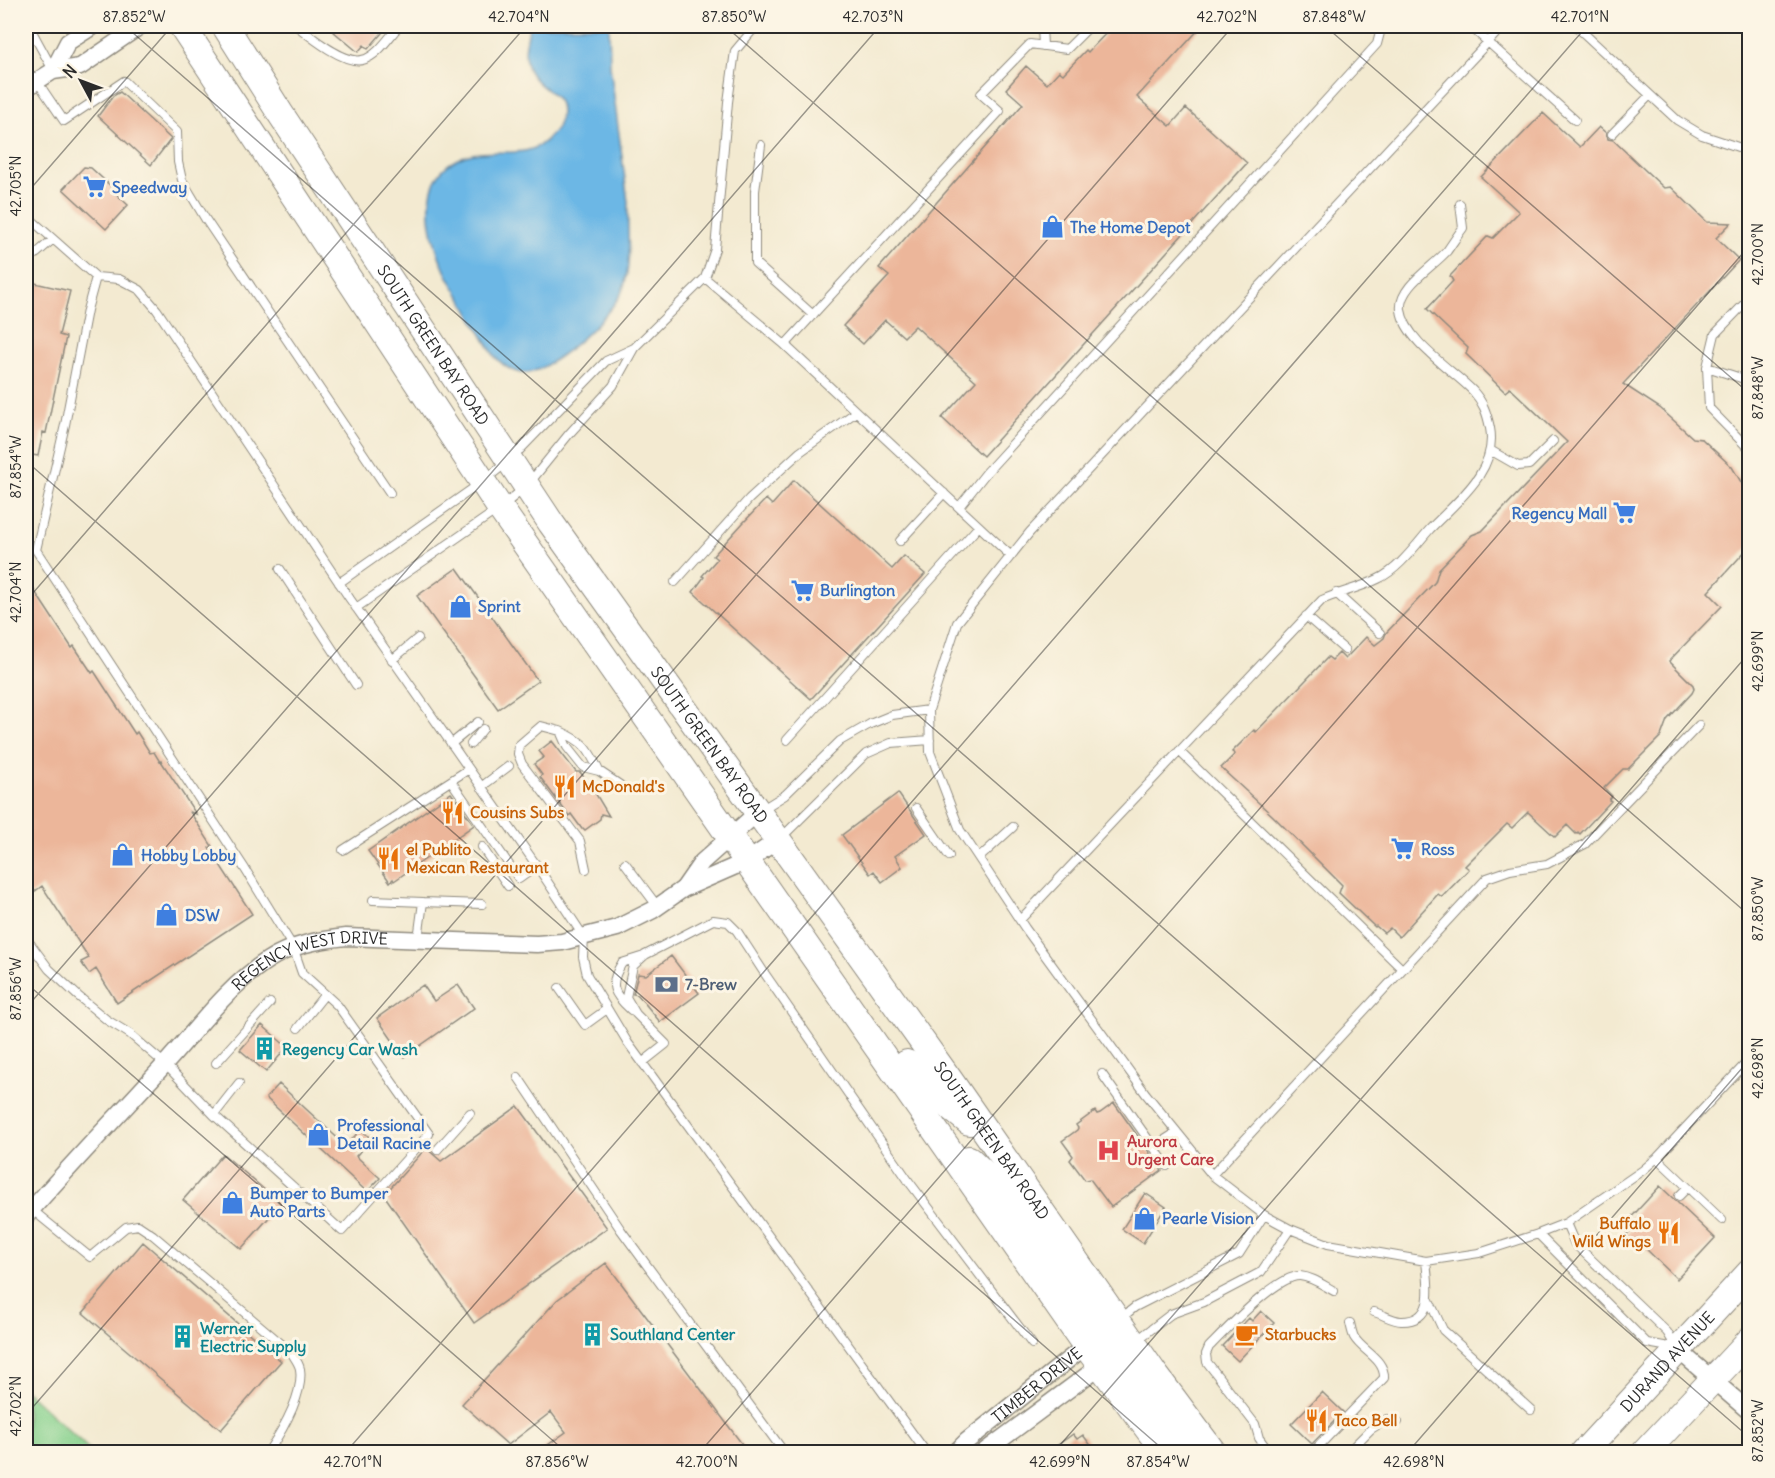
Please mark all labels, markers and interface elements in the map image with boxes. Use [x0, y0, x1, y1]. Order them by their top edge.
text: 87.852°W [102, 7, 166, 26]
text: 42.704°N [488, 7, 550, 26]
text: 87.850°W [702, 7, 767, 26]
text: 42.703°N [842, 7, 904, 26]
text: 42.702°N [1197, 7, 1257, 26]
text: 87.848°W [1302, 7, 1366, 26]
text: 42.701°N [1551, 7, 1609, 26]
north arrow [51, 51, 111, 111]
text: N [59, 60, 81, 82]
text: 42.705°N [6, 155, 25, 217]
supermarket icon: Speedway [81, 174, 107, 200]
place label: Speedway [112, 177, 187, 198]
shop icon: The Home Depot [1039, 214, 1065, 240]
place label: The Home Depot [1070, 217, 1191, 238]
text: 42.700°N [1748, 223, 1767, 285]
street label: SOUTH GREEN BAY ROAD [373, 261, 494, 429]
text: 87.848°W [1748, 356, 1767, 420]
text: 87.854°W [6, 435, 25, 499]
supermarket icon: Regency Mall [1612, 500, 1638, 526]
place label: Regency Mall [1512, 503, 1607, 524]
text: 42.704°N [6, 561, 25, 623]
supermarket icon: Burlington [789, 577, 815, 603]
place label: Burlington [820, 580, 895, 601]
shop icon: Sprint [447, 593, 473, 619]
place label: Sprint [478, 596, 521, 617]
text: 42.699°N [1748, 630, 1767, 692]
street label: SOUTH GREEN BAY ROAD [647, 662, 773, 827]
restaurant icon: McDonald's [551, 773, 577, 799]
place label: McDonald's [582, 776, 665, 796]
restaurant icon: Cousins Subs [439, 799, 465, 825]
place label: Cousins Subs [470, 802, 564, 822]
supermarket icon: Ross [1390, 836, 1416, 862]
place label: el Publito Mexican Restaurant [406, 839, 549, 877]
place label: Ross [1421, 839, 1455, 859]
shop icon: Hobby Lobby [110, 842, 136, 868]
place label: Hobby Lobby [141, 845, 236, 866]
restaurant icon: el Publito Mexican Restaurant [375, 845, 401, 871]
text: 87.850°W [1748, 876, 1767, 941]
shop icon: DSW [154, 902, 180, 928]
place label: DSW [185, 905, 220, 925]
street label: REGENCY WEST DRIVE [227, 926, 388, 995]
text: 87.856°W [6, 957, 25, 1021]
bank icon: 7-Brew [654, 971, 680, 997]
place label: 7-Brew [685, 974, 737, 994]
building icon: Regency Car Wash [251, 1036, 277, 1062]
text: 42.698°N [1748, 1037, 1767, 1099]
place label: Regency Car Wash [282, 1039, 418, 1060]
street label: SOUTH GREEN BAY ROAD [930, 1058, 1054, 1223]
place label: Professional Detail Racine [337, 1115, 432, 1153]
shop icon: Professional Detail Racine [306, 1121, 332, 1147]
place label: Aurora Urgent Care [1127, 1131, 1215, 1170]
hospital icon: Aurora Urgent Care [1096, 1137, 1122, 1163]
place label: Bumper to Bumper Auto Parts [250, 1183, 389, 1221]
shop icon: Bumper to Bumper Auto Parts [219, 1189, 245, 1215]
shop icon: Pearle Vision [1131, 1205, 1157, 1231]
place label: Pearle Vision [1162, 1208, 1254, 1228]
place label: Buffalo Wild Wings [1572, 1213, 1651, 1252]
restaurant icon: Buffalo Wild Wings [1656, 1219, 1682, 1245]
street label: DURAND AVENUE [1616, 1307, 1719, 1416]
place label: Werner Electric Supply [200, 1318, 306, 1357]
building icon: Southland Center [579, 1321, 605, 1347]
cafe icon: Starbucks [1234, 1321, 1260, 1347]
building icon: Werner Electric Supply [169, 1324, 195, 1350]
place label: Southland Center [610, 1324, 736, 1344]
place label: Starbucks [1265, 1324, 1336, 1344]
street label: TIMBER DRIVE [988, 1343, 1086, 1427]
text: 42.702°N [6, 1376, 25, 1436]
text: 87.852°W [1748, 1399, 1767, 1463]
restaurant icon: Taco Bell [1303, 1407, 1329, 1433]
place label: Taco Bell [1334, 1410, 1397, 1430]
text: 42.701°N [324, 1452, 382, 1471]
text: 87.856°W [525, 1452, 589, 1471]
text: 42.700°N [676, 1452, 738, 1471]
text: 42.699°N [1029, 1452, 1091, 1471]
text: 87.854°W [1126, 1452, 1190, 1471]
text: 42.698°N [1383, 1452, 1445, 1471]

